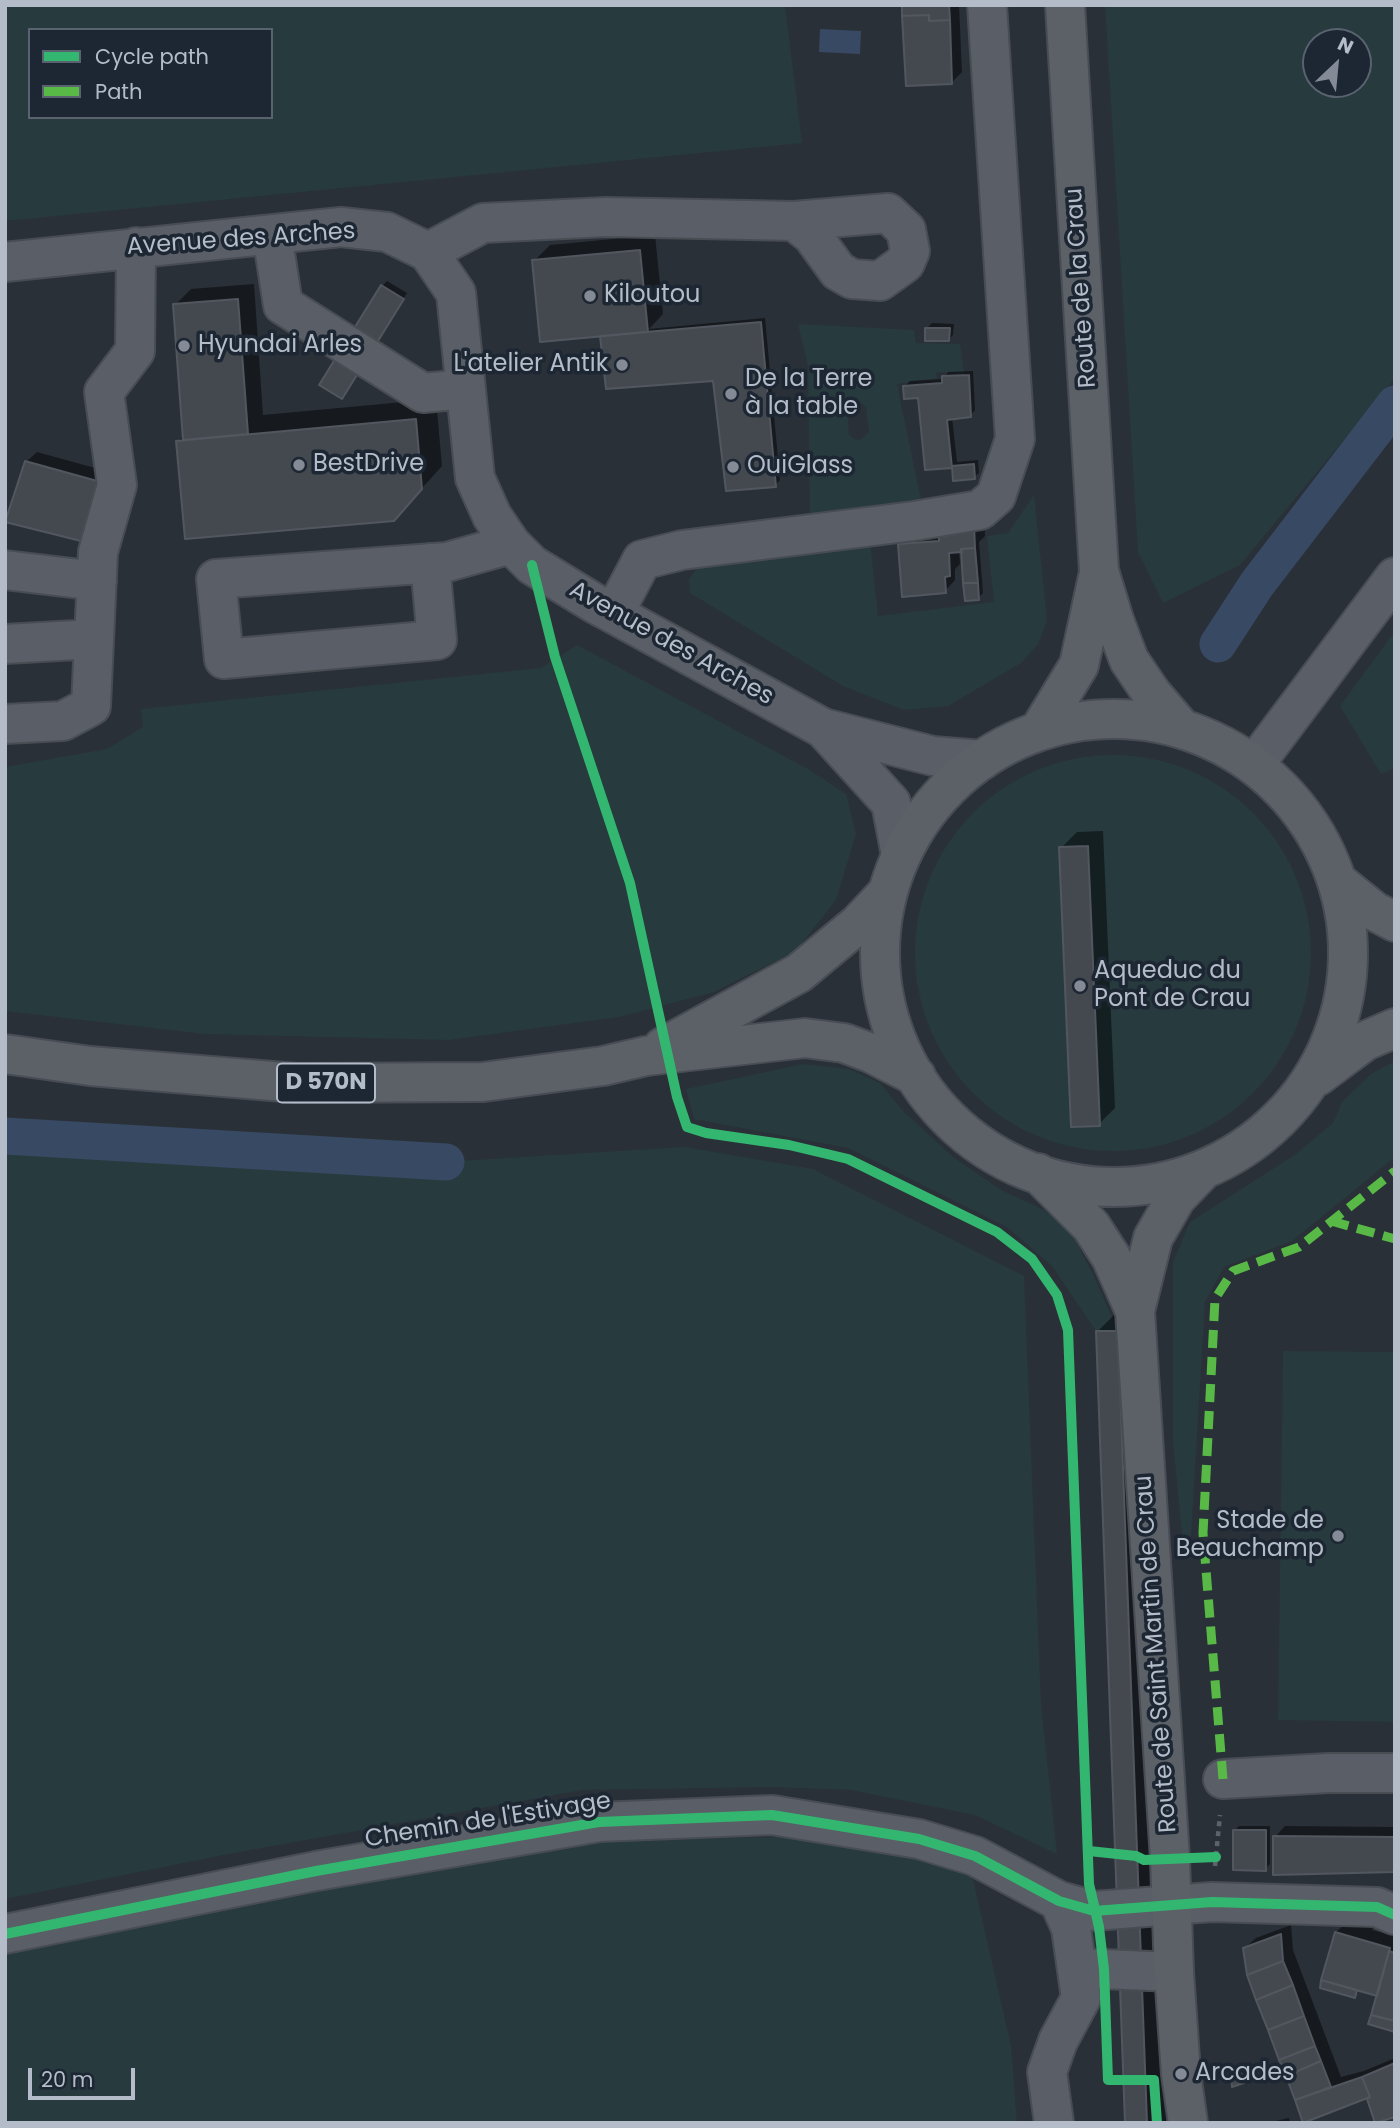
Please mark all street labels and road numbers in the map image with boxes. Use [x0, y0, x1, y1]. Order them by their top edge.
street label: Route de la Crau [1061, 187, 1103, 389]
street label: Avenue des Arches [126, 218, 356, 262]
street label: Avenue des Arches [564, 576, 778, 712]
road number: D 570N [277, 1064, 375, 1102]
street label: Route de Saint Martin de Crau [1130, 1474, 1184, 1834]
street label: Chemin de l'Estivage [363, 1787, 613, 1855]

